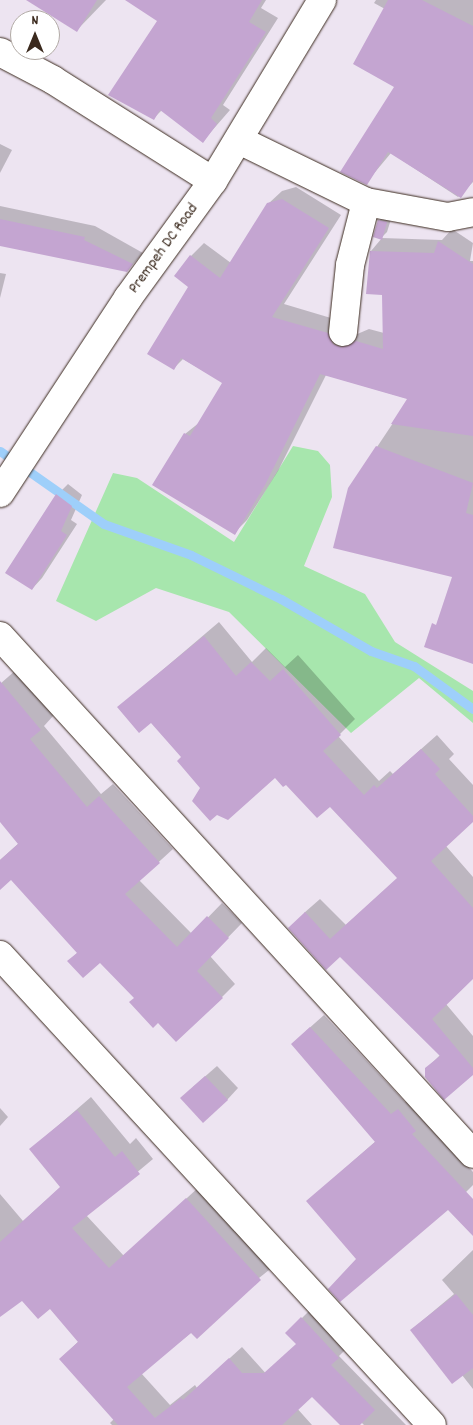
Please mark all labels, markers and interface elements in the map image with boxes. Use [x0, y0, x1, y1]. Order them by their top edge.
north arrow [10, 10, 60, 60]
text: N [32, 11, 38, 31]
street label: Prempeh DC Road [125, 200, 203, 298]

